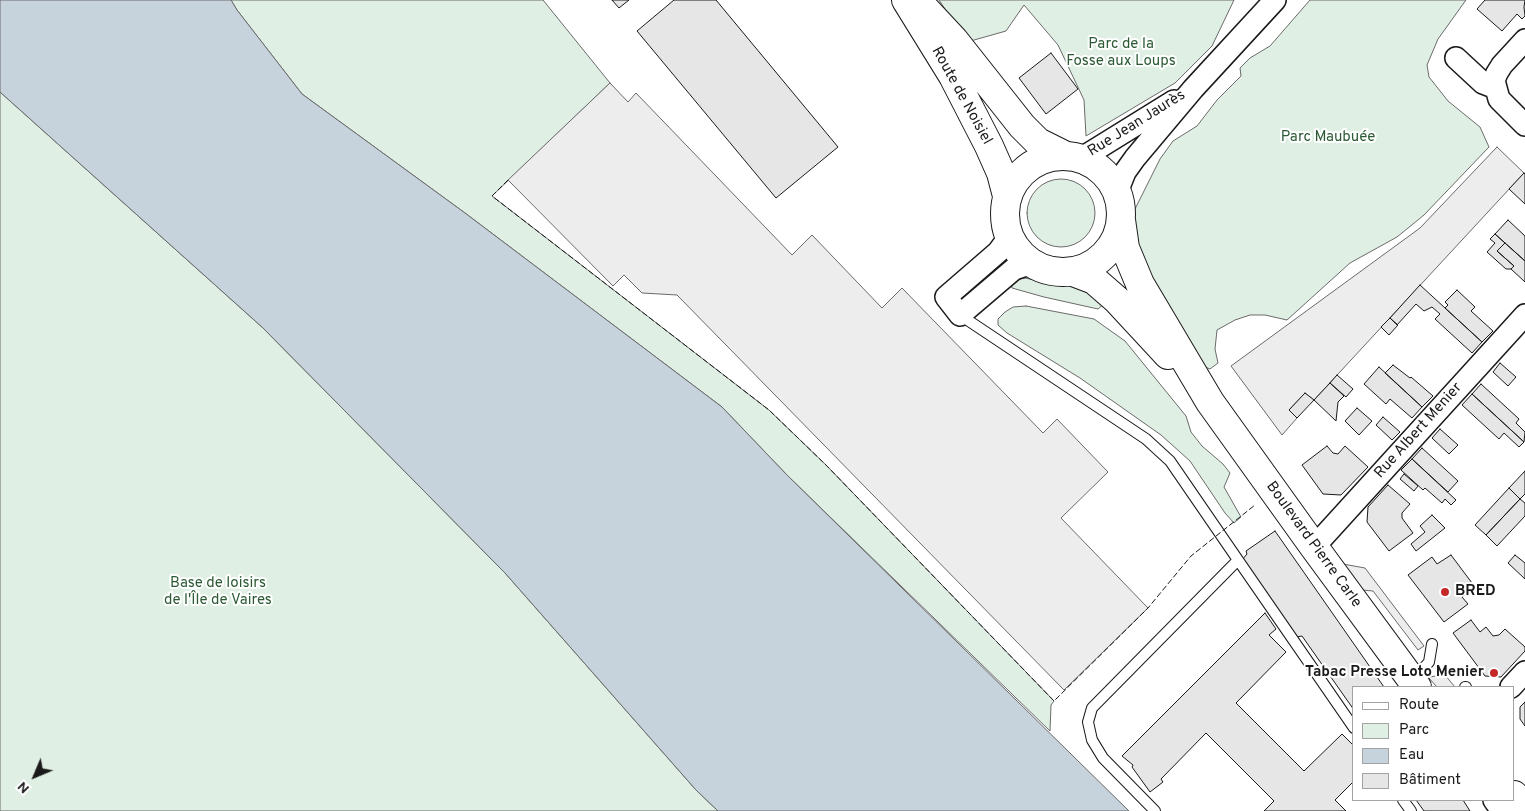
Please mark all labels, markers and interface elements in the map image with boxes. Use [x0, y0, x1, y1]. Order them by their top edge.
park label: Parc de la Fosse aux Loups [1066, 36, 1176, 71]
street label: Route de Noisiel [927, 44, 995, 148]
street label: Rue Jean Jaurès [1085, 87, 1189, 161]
park label: Parc Maubuée [1281, 129, 1375, 147]
street label: Rue Albert Menier [1371, 379, 1467, 483]
street label: Boulevard Pierre Carle [1261, 479, 1365, 611]
park label: Base de loisirs de l'Île de Vaires [164, 575, 272, 610]
place label: BRED [1455, 583, 1496, 601]
marker: BRED [1439, 586, 1451, 598]
place label: Tabac Presse Loto Menier [1305, 664, 1484, 682]
marker: Tabac Presse Loto Menier [1488, 667, 1500, 679]
legend [1352, 686, 1515, 801]
text: Route [1399, 696, 1439, 715]
text: Parc [1399, 721, 1429, 740]
text: Eau [1399, 746, 1424, 765]
north arrow [10, 751, 60, 801]
text: Bâtiment [1399, 771, 1461, 790]
text: N [14, 777, 34, 797]

